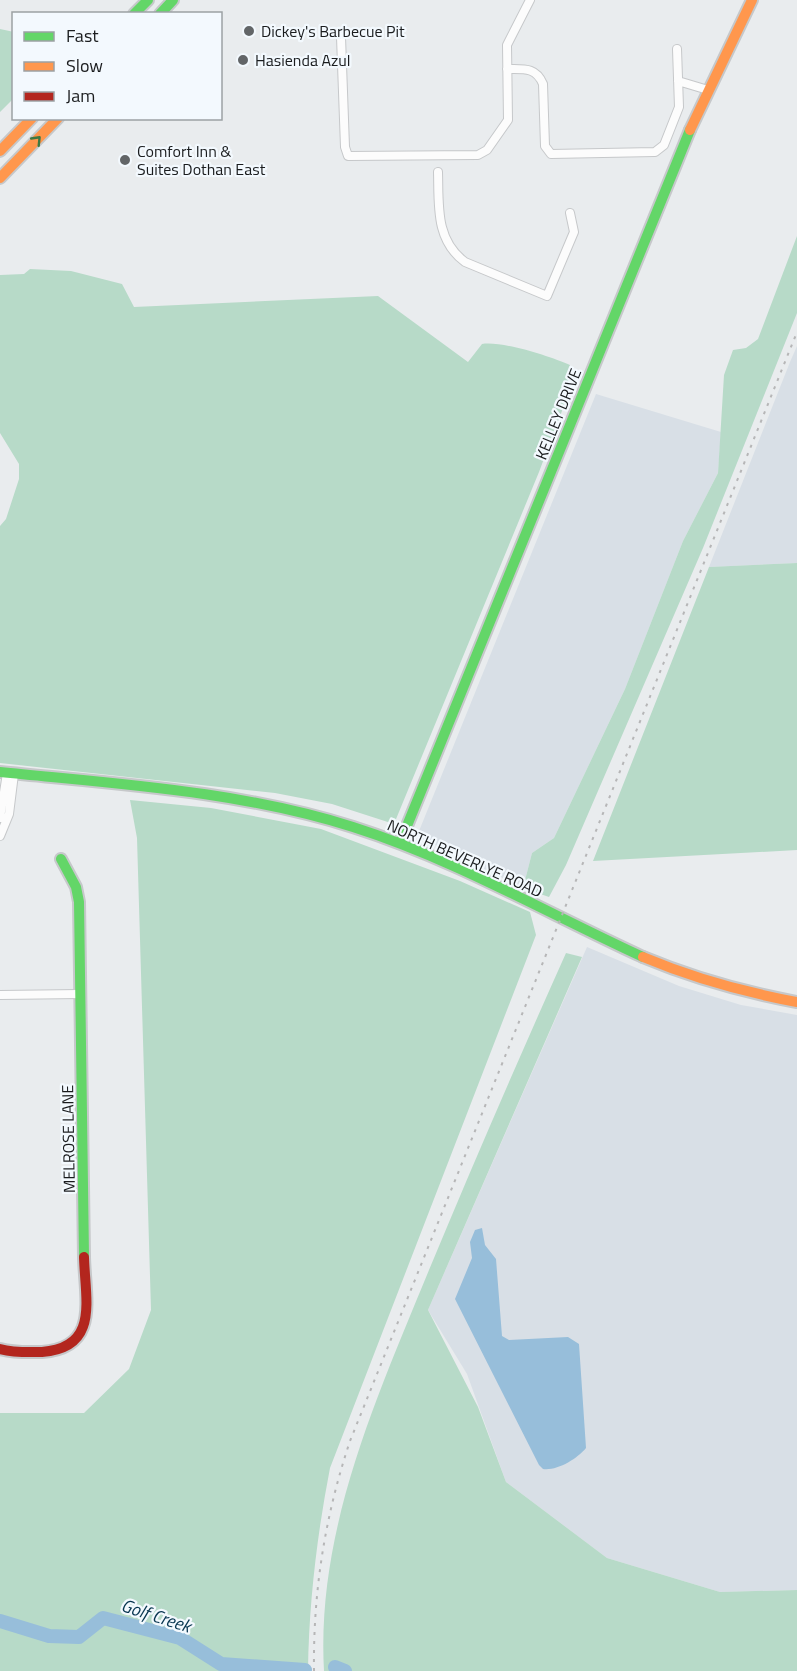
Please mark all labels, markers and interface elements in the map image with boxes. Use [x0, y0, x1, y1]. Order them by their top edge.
legend [12, 12, 222, 120]
place label: Dickey's Barbecue Pit [261, 19, 405, 43]
text: Fast [66, 22, 99, 49]
marker: Dickey's Barbecue Pit [242, 24, 256, 38]
place label: Hasienda Azul [255, 48, 350, 72]
text: Slow [66, 52, 103, 79]
marker: Hasienda Azul [236, 53, 250, 67]
text: Jam [66, 82, 95, 109]
one-way arrow [29, 137, 40, 148]
place label: Comfort Inn & Suites Dothan East [137, 139, 266, 181]
marker: Comfort Inn & Suites Dothan East [118, 153, 132, 167]
street label: KELLEY DRIVE [529, 365, 587, 463]
street label: NORTH BEVERLYE ROAD [383, 813, 547, 903]
street label: MELROSE LANE [55, 1085, 81, 1193]
water label: Golf Creek [118, 1592, 196, 1640]

